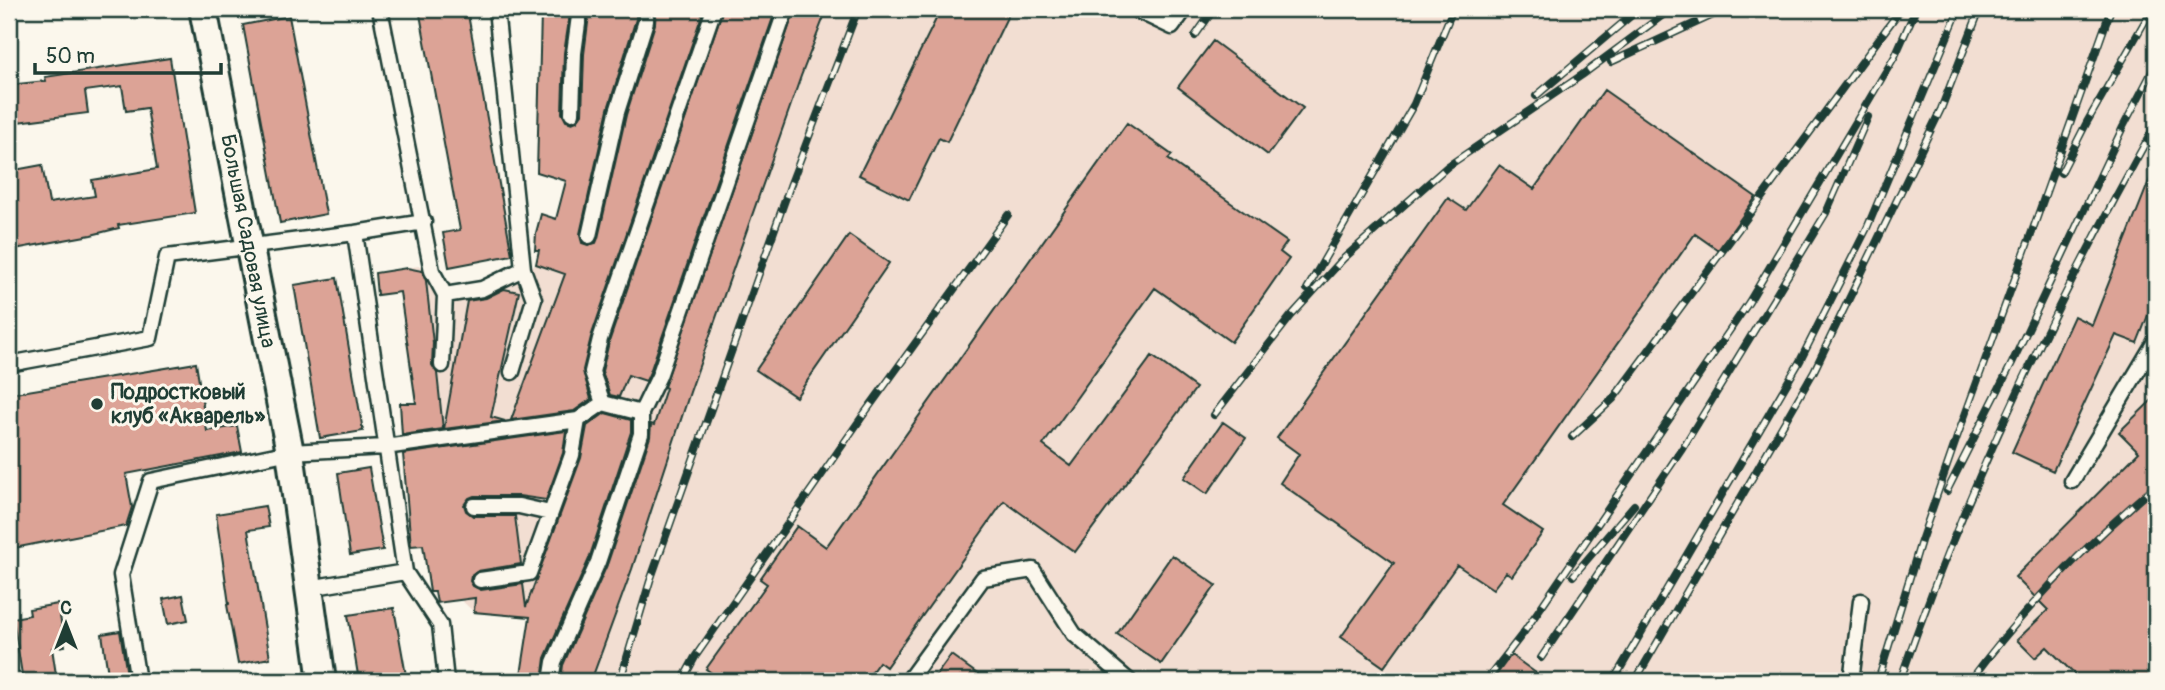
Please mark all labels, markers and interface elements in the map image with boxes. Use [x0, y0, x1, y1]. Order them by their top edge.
scale bar [35, 32, 220, 76]
text: 50 m [46, 43, 95, 70]
street label: Большая Садовая улица [214, 132, 282, 350]
place label: Подростковый клуб «Акварель» [111, 379, 265, 430]
marker: Подростковый клуб «Акварель» [89, 396, 105, 412]
north arrow [32, 588, 102, 658]
text: С [60, 596, 72, 620]

